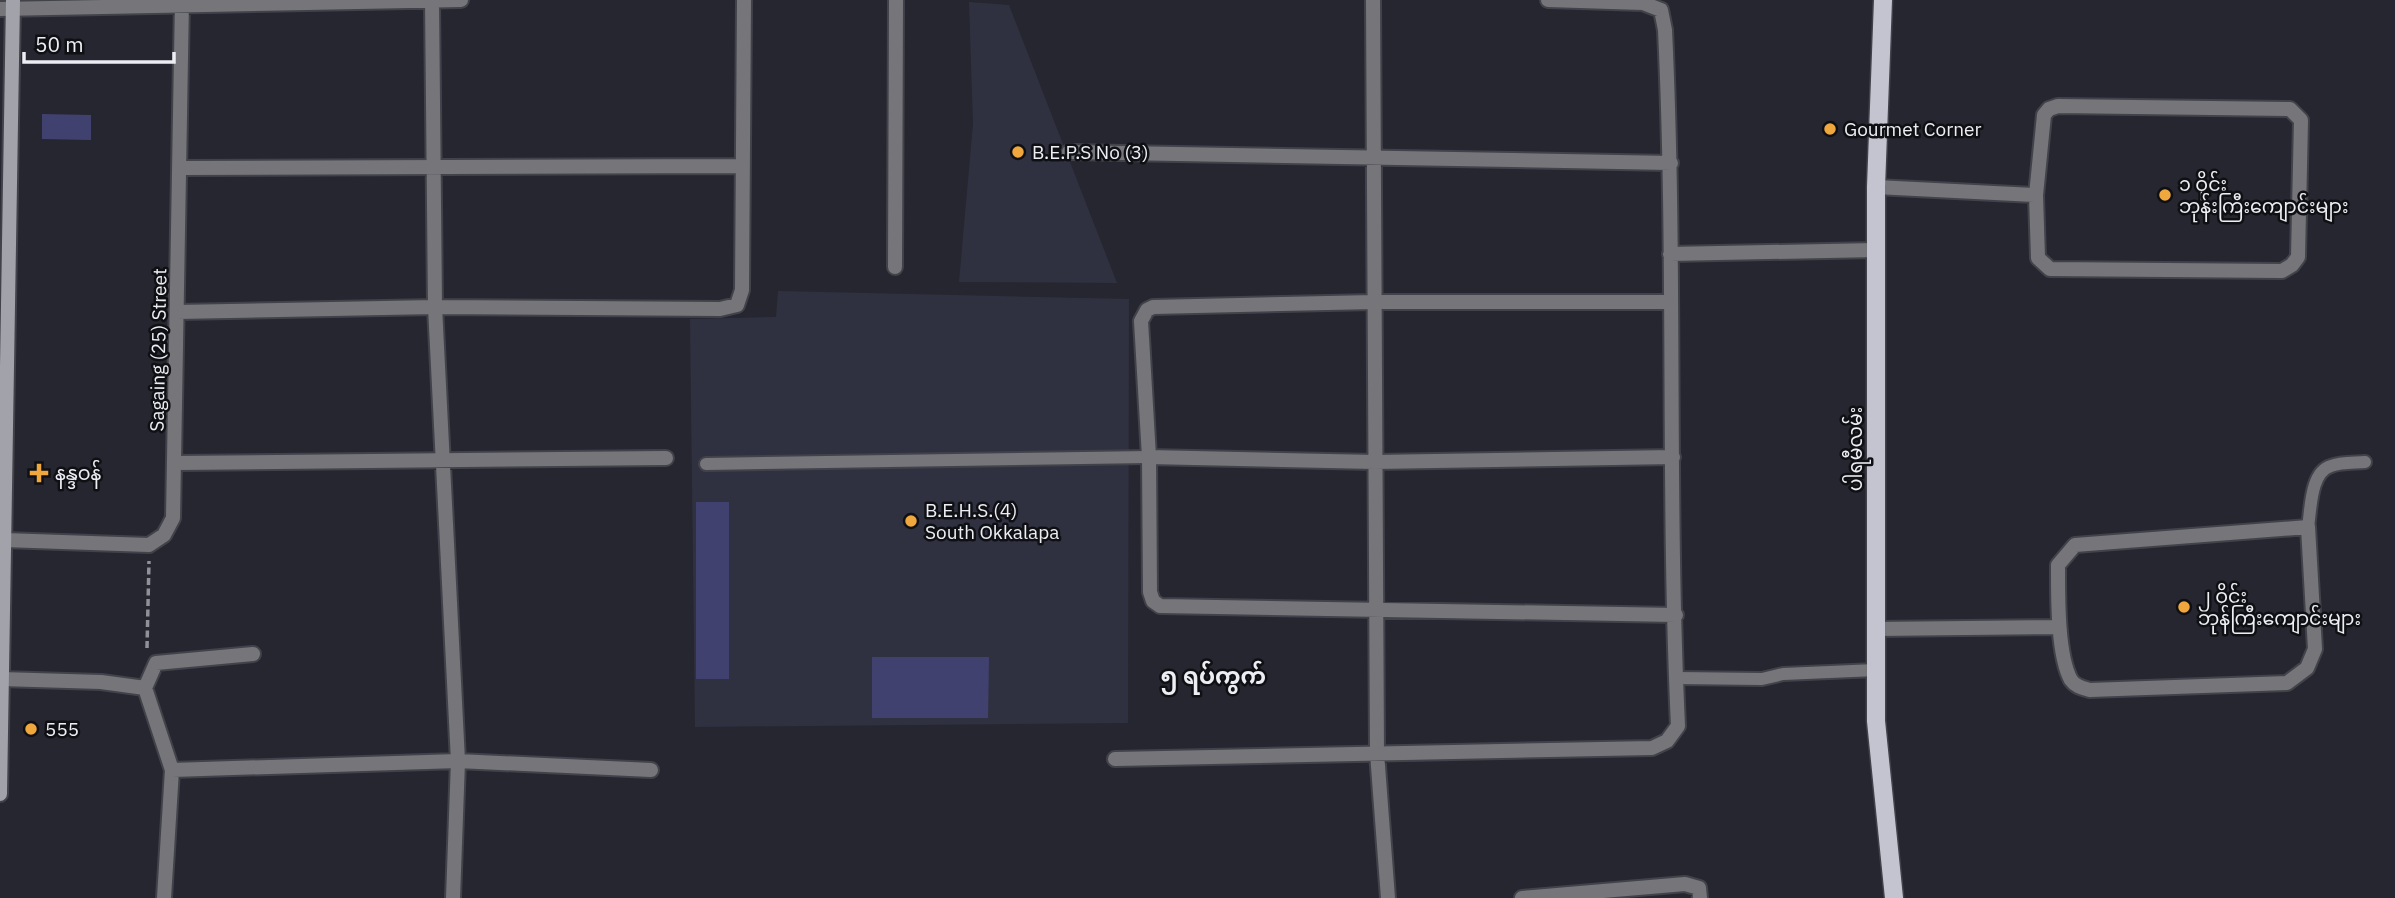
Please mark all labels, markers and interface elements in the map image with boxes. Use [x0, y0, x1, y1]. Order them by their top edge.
scale bar [24, 21, 175, 65]
text: 50 m [35, 30, 84, 58]
place label: Gourmet Corner [1844, 117, 1981, 141]
marker: Gourmet Corner [1822, 121, 1838, 137]
place label: B.E.P.S No (3) [1032, 140, 1149, 164]
marker: B.E.P.S No (3) [1010, 144, 1026, 160]
place label: ၁ ဝိုင်း ဘုန်းကြီးကျောင်းများ [2179, 170, 2349, 223]
marker: ၁ ဝိုင်း ဘုန်းကြီးကျောင်းများ [2157, 187, 2173, 203]
street label: Sagaing (25) Street [145, 268, 171, 432]
street label: ပါရမီလမ်း [1841, 407, 1871, 491]
place label: နန္ဒဝန် [55, 459, 102, 489]
marker: နန္ဒဝန် [29, 463, 49, 483]
place label: B.E.H.S.(4) South Okkalapa [925, 498, 1059, 544]
marker: B.E.H.S.(4) South Okkalapa [903, 513, 919, 529]
place label: ၂ ဝိုင်း ဘုန်ကြီးကျောင်းများ [2198, 582, 2361, 635]
marker: ၂ ဝိုင်း ဘုန်ကြီးကျောင်းများ [2176, 599, 2192, 615]
district label: ၅ ရပ်ကွက် [1160, 660, 1266, 695]
place label: 555 [45, 717, 79, 741]
marker: 555 [23, 721, 39, 737]

